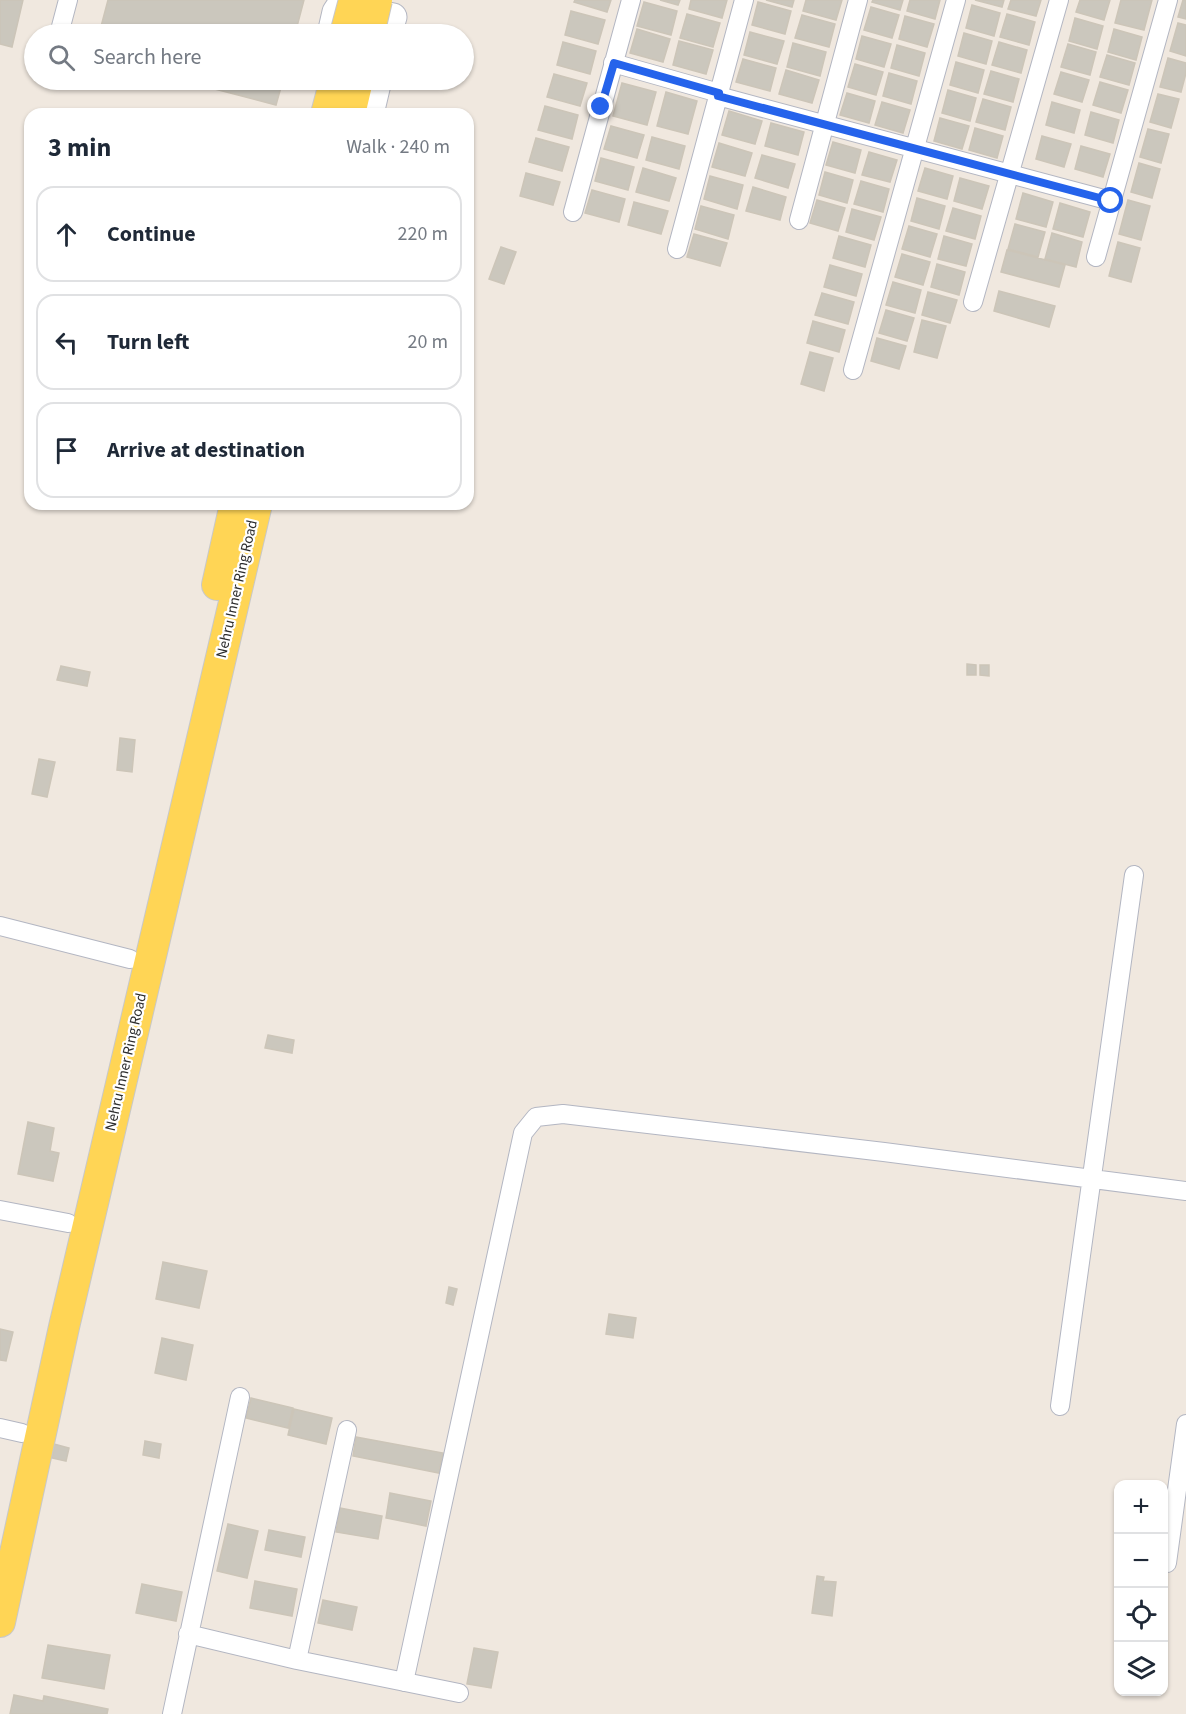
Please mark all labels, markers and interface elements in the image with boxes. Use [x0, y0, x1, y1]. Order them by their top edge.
search box [24, 24, 474, 90]
icon: search [45, 41, 78, 74]
text: Search here [93, 41, 201, 73]
route end [587, 93, 613, 119]
text: 3 min [48, 129, 111, 166]
text: Walk · 240 m [346, 133, 450, 161]
route start [1097, 187, 1123, 213]
icon: ahead [50, 218, 83, 251]
text: Continue [107, 218, 196, 250]
text: 220 m [398, 220, 448, 248]
icon: left [50, 326, 83, 359]
text: Turn left [107, 326, 189, 358]
text: 20 m [408, 328, 448, 356]
icon: arrive [50, 434, 83, 467]
text: Arrive at destination [107, 434, 305, 466]
street label: Nehru Inner Ring Road [211, 518, 263, 660]
street label: Nehru Inner Ring Road [100, 991, 152, 1133]
map controls [1114, 1480, 1168, 1696]
button: + [1114, 1480, 1168, 1534]
button: − [1114, 1534, 1168, 1588]
button: locate [1114, 1588, 1168, 1642]
button: layers [1114, 1642, 1168, 1696]

